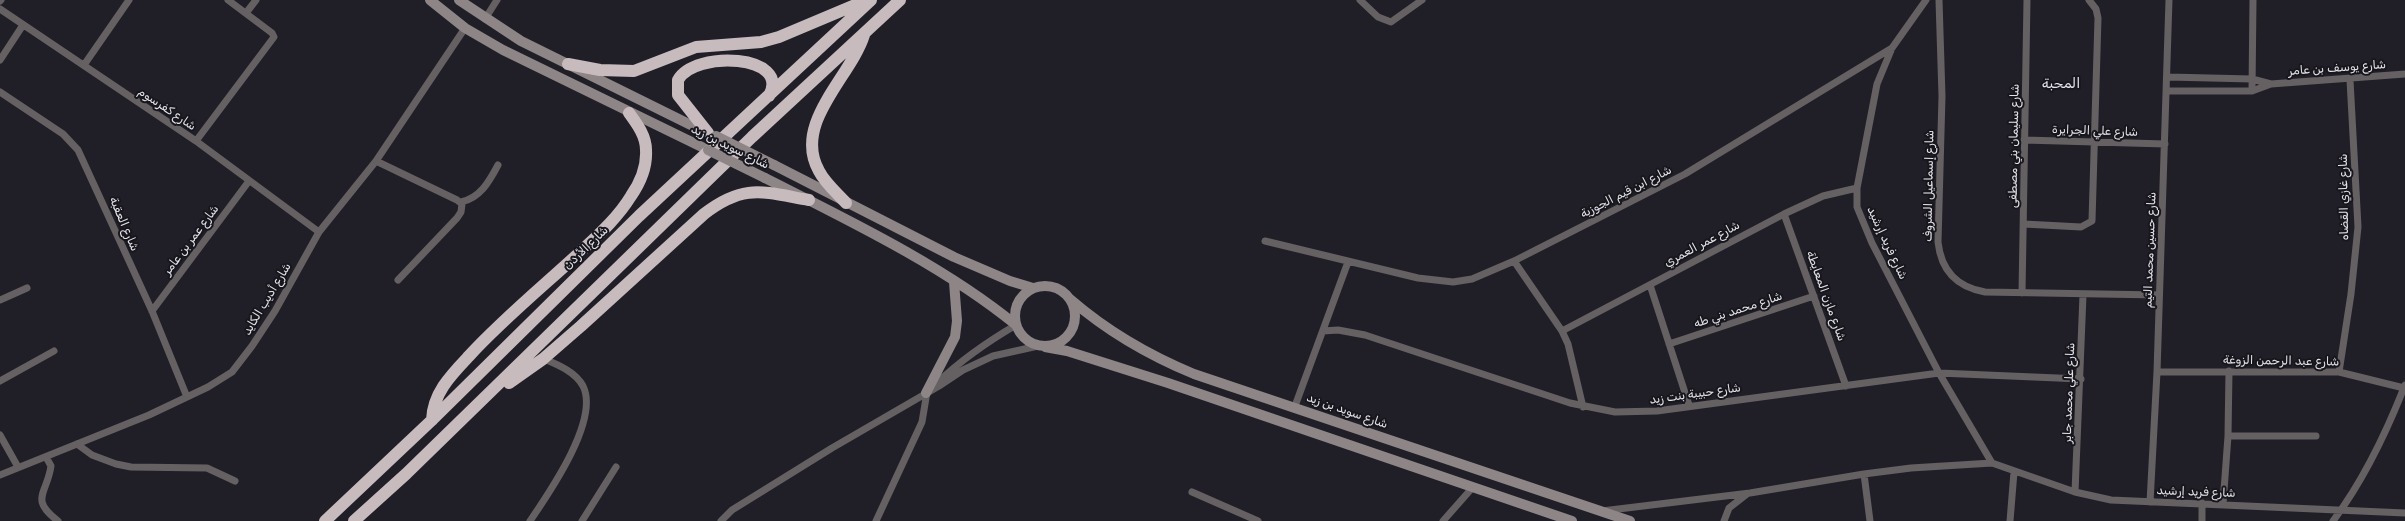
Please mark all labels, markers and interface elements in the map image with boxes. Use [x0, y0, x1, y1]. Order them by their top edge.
street label: شارع يوسف بن عامر [2288, 57, 2386, 79]
district label: المحبة [2042, 76, 2080, 92]
street label: شارع كفرسوم [135, 84, 199, 134]
street label: شارع سليمان بني مصطفى [2006, 84, 2022, 208]
street label: شارع سويد بن زيد [689, 122, 771, 172]
street label: شارع علي الجرايرة [2052, 122, 2138, 140]
street label: شارع إسماعيل الشروف [1921, 130, 1937, 242]
street label: شارع غازي القضاه [2336, 153, 2352, 241]
street label: شارع ابن قيم الجوزية [1578, 163, 1674, 221]
street label: شارع حسين محمد التيم [2141, 192, 2159, 308]
street label: شارع العقبة [106, 195, 142, 253]
street label: شارع عمر بن عامر [160, 202, 222, 278]
street label: شارع فريد إرشيد [1864, 204, 1910, 282]
street label: شارع عمر العمري [1662, 218, 1742, 270]
street label: شارع الأردن [561, 223, 611, 273]
street label: شارع مازن المعايطة [1803, 249, 1849, 343]
street label: شارع أديب الكايد [240, 260, 294, 338]
street label: شارع محمد بني طه [1692, 289, 1784, 331]
street label: شارع علي محمد جابر [2060, 342, 2078, 444]
street label: شارع عبد الرحمن الزوغة [2223, 353, 2339, 369]
street label: شارع حبيبة بنت زيد [1648, 380, 1742, 408]
street label: شارع سويد بن زيد [1304, 390, 1390, 432]
street label: شارع فريد إرشيد [2156, 483, 2236, 501]

